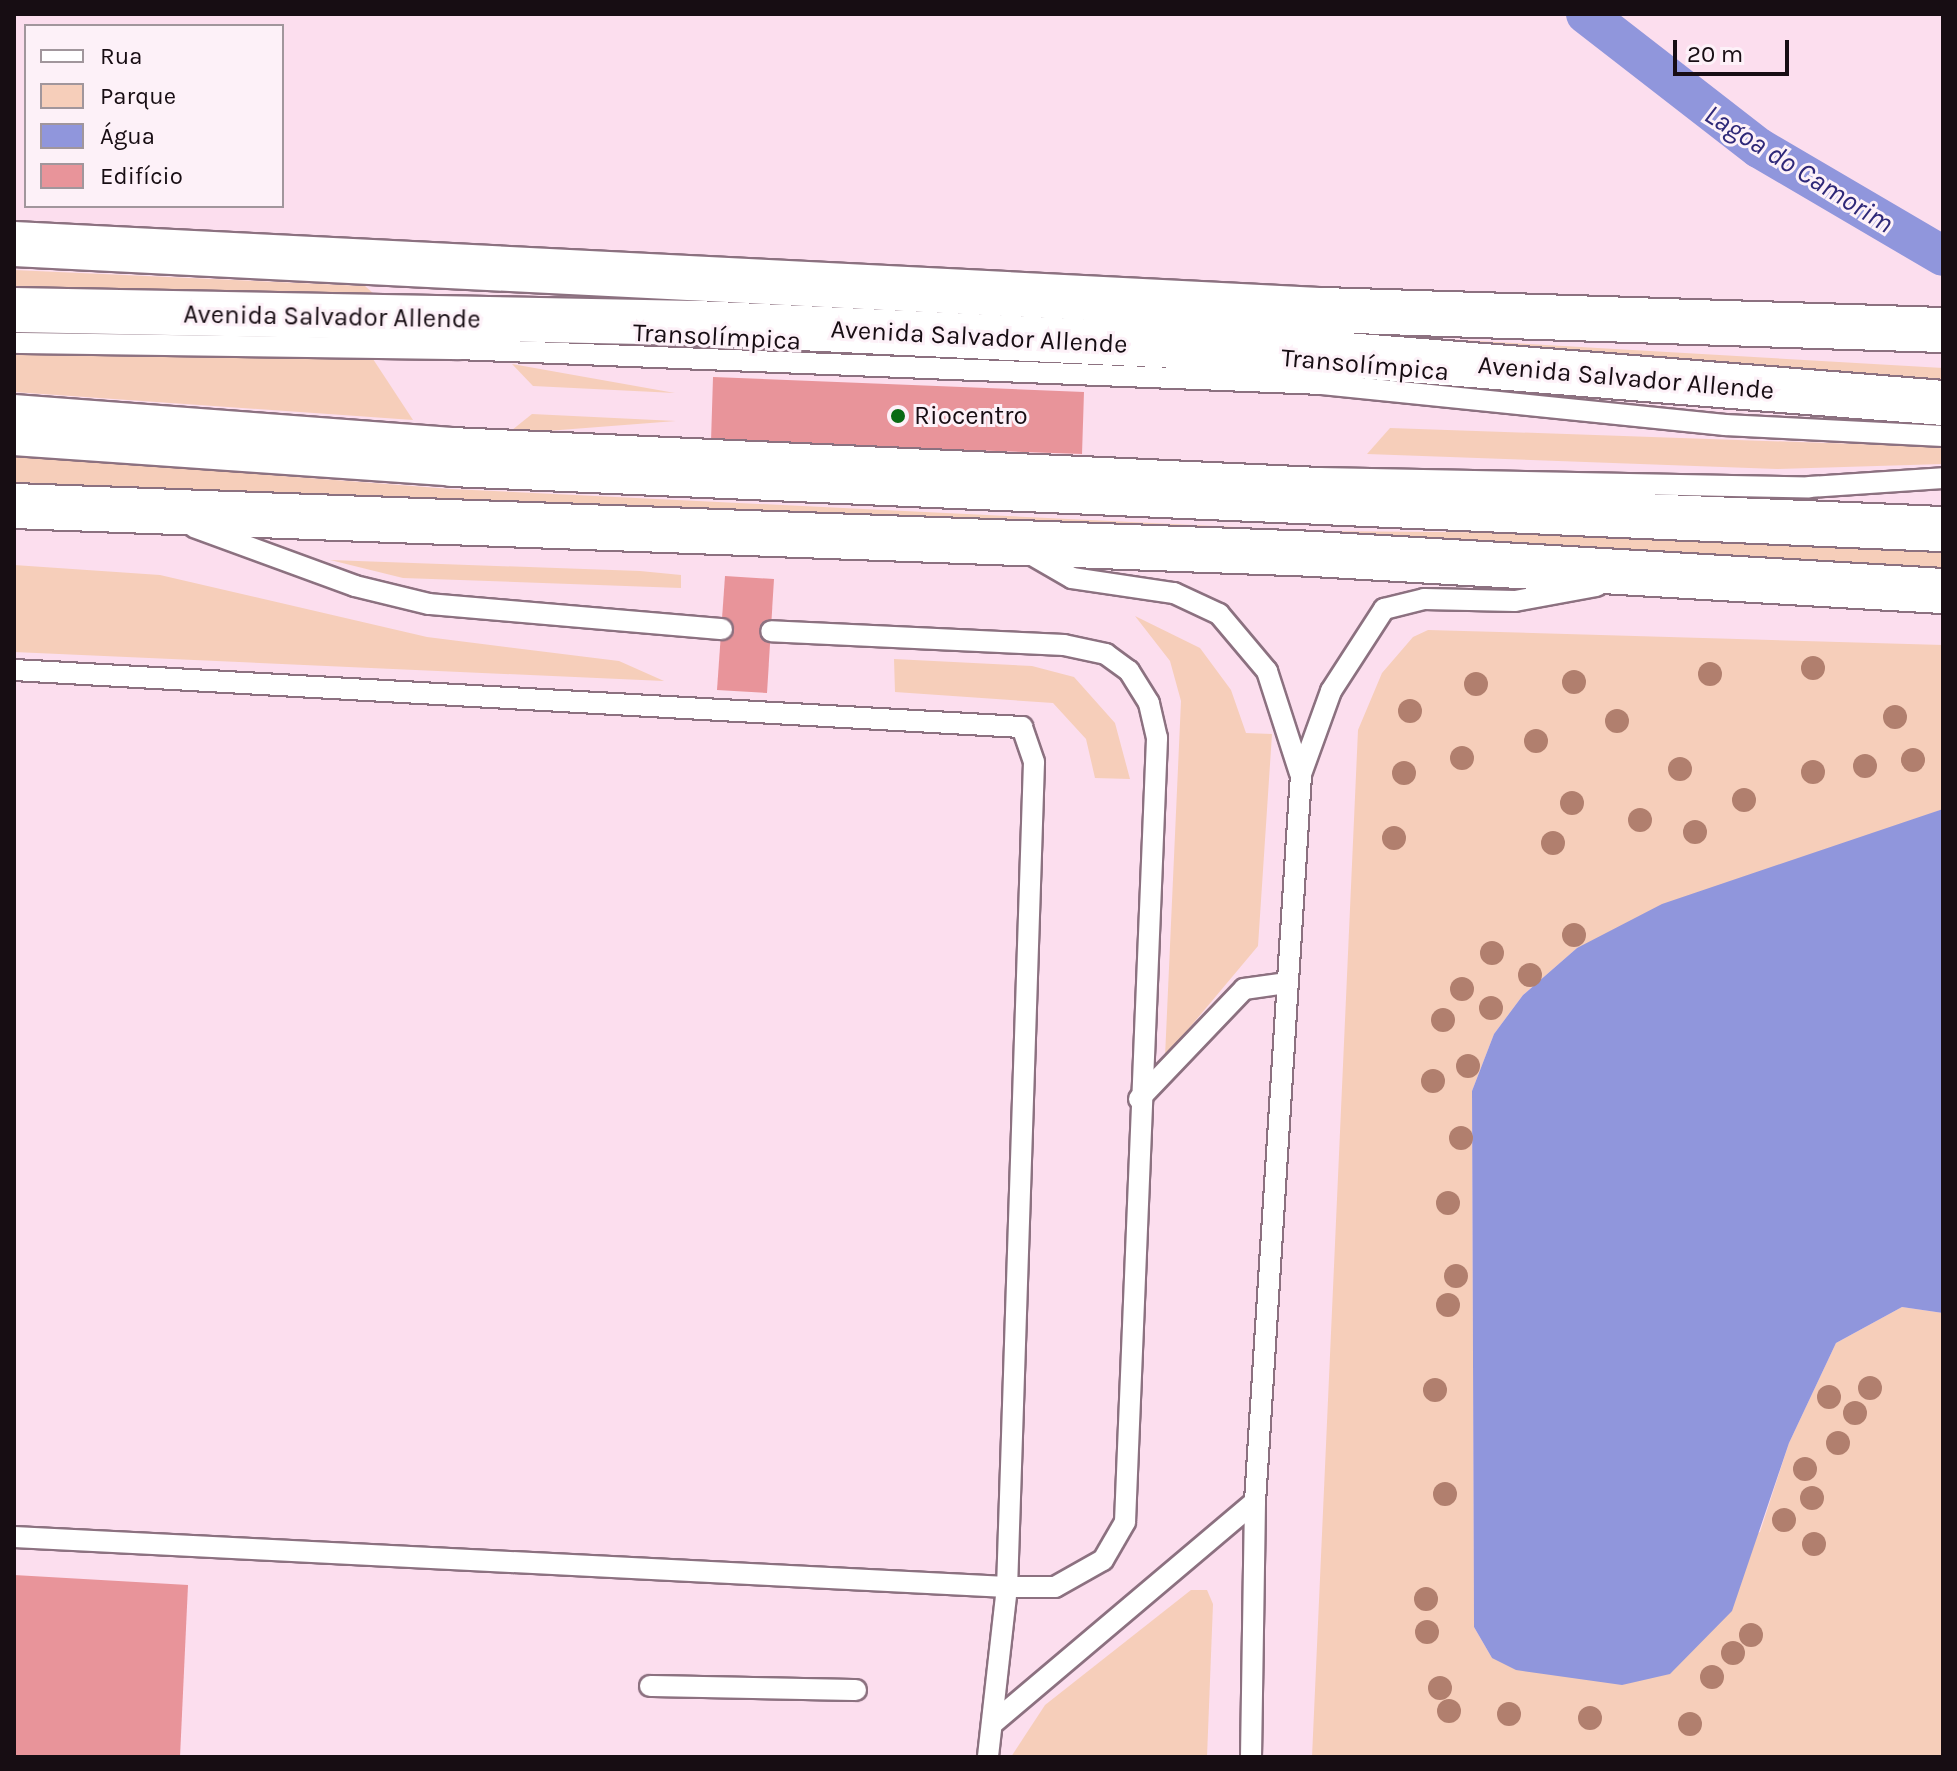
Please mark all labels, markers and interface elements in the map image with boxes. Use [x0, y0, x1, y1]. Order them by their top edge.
legend [24, 24, 284, 208]
scale bar [1677, 24, 1793, 74]
text: 20 m [1687, 40, 1743, 68]
text: Rua [100, 42, 142, 70]
text: Parque [100, 82, 176, 110]
water label: Lagoa do Camorim [1698, 97, 1900, 241]
text: Água [100, 122, 155, 150]
text: Edifício [100, 162, 183, 190]
street label: Avenida Salvador Allende [183, 299, 481, 335]
street label: Avenida Salvador Allende [830, 314, 1128, 360]
street label: Transolímpica [632, 317, 802, 357]
street label: Transolímpica [1280, 342, 1450, 388]
street label: Avenida Salvador Allende [1477, 350, 1775, 406]
place label: Riocentro [914, 400, 1028, 432]
marker: Riocentro [889, 407, 907, 425]

